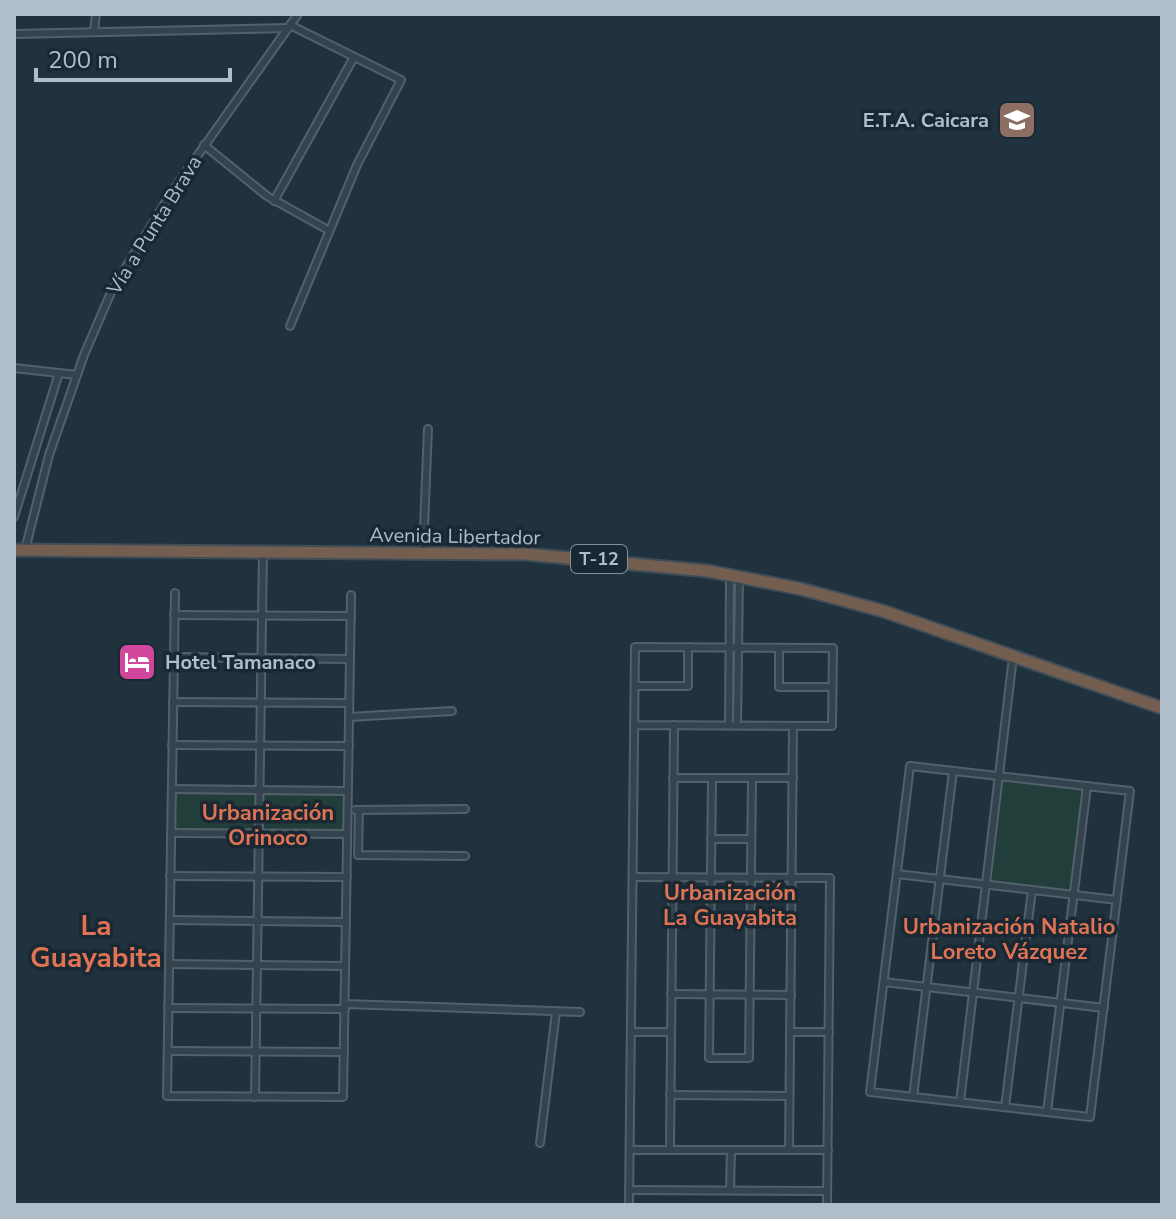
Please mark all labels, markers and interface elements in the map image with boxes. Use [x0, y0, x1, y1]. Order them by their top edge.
scale bar [36, 32, 230, 82]
text: 200 m [48, 44, 118, 76]
school or university icon: E.T.A. Caicara [996, 99, 1038, 141]
place label: E.T.A. Caicara [863, 107, 989, 134]
street label: Vía a Punta Brava [100, 150, 208, 301]
street label: Avenida Libertador [369, 522, 541, 551]
road number: T-12 [571, 545, 627, 573]
hotel icon: Hotel Tamanaco [116, 641, 158, 683]
place label: Hotel Tamanaco [165, 649, 316, 676]
district label: Urbanización Orinoco [202, 798, 334, 853]
district label: Urbanización La Guayabita [663, 878, 797, 933]
district label: La Guayabita [30, 907, 162, 977]
district label: Urbanización Natalio Loreto Vázquez [903, 912, 1115, 967]

